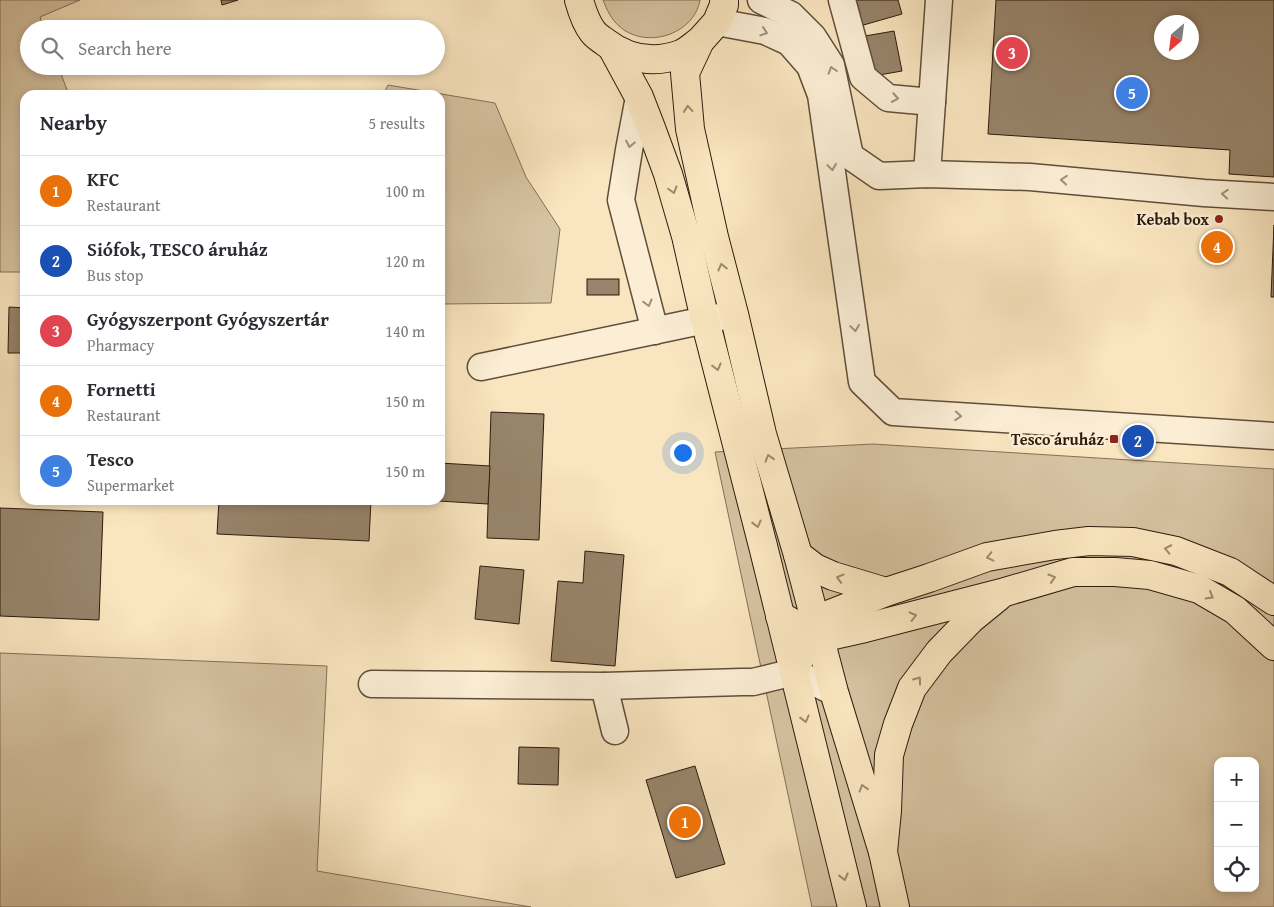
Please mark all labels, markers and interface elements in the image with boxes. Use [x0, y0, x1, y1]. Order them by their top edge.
north arrow [1154, 15, 1199, 60]
search box [20, 20, 445, 75]
one-way arrow [760, 26, 768, 36]
icon: search [38, 34, 66, 62]
text: Search here [78, 34, 172, 62]
pin: 3 [996, 34, 1028, 72]
one-way arrow [827, 66, 837, 75]
pin: 5 [1116, 74, 1148, 112]
one-way arrow [890, 92, 899, 102]
one-way arrow [683, 104, 694, 112]
text: Nearby [40, 107, 107, 138]
text: 5 results [368, 111, 425, 135]
one-way arrow [625, 140, 636, 149]
one-way arrow [826, 163, 836, 171]
text: KFC [87, 165, 120, 193]
one-way arrow [1059, 174, 1067, 185]
text: 1 [52, 179, 60, 203]
text: 100 m [385, 179, 425, 203]
one-way arrow [667, 185, 677, 194]
one-way arrow [1221, 189, 1229, 200]
text: Restaurant [87, 193, 161, 217]
place label: Kebab box [1136, 207, 1210, 231]
marker: Kebab box [1213, 213, 1225, 225]
pin: 4 [1201, 228, 1233, 266]
text: Siófok, TESCO áruház [87, 235, 268, 263]
text: 2 [52, 249, 60, 273]
text: 120 m [385, 249, 425, 273]
text: Bus stop [87, 263, 143, 287]
one-way arrow [717, 263, 728, 272]
one-way arrow [642, 298, 652, 306]
text: Gyógyszerpont Gyógyszertár [87, 305, 329, 333]
text: 3 [52, 319, 60, 343]
text: 140 m [385, 319, 425, 343]
one-way arrow [849, 324, 859, 332]
text: Pharmacy [87, 333, 154, 357]
one-way arrow [711, 363, 722, 371]
text: Fornetti [87, 375, 156, 403]
text: 4 [52, 389, 60, 413]
text: 150 m [385, 389, 425, 413]
text: Restaurant [87, 403, 161, 427]
one-way arrow [954, 411, 962, 422]
pin: 2 [1122, 422, 1154, 460]
place label: Tesco áruház [1011, 427, 1104, 451]
marker: Tesco áruház [1108, 433, 1120, 445]
your location [670, 440, 696, 466]
text: Tesco [87, 445, 134, 473]
one-way arrow [765, 454, 775, 462]
text: 5 [52, 459, 60, 483]
text: 150 m [385, 459, 425, 483]
text: Supermarket [87, 473, 174, 497]
one-way arrow [751, 520, 762, 529]
one-way arrow [1164, 544, 1173, 555]
one-way arrow [986, 551, 995, 562]
one-way arrow [1047, 573, 1055, 583]
one-way arrow [836, 574, 844, 584]
one-way arrow [1204, 589, 1213, 599]
one-way arrow [908, 611, 916, 621]
one-way arrow [912, 676, 921, 686]
one-way arrow [799, 715, 810, 724]
map controls [1214, 757, 1259, 892]
button: + [1214, 757, 1259, 802]
one-way arrow [859, 785, 869, 793]
button: − [1214, 802, 1259, 847]
pin: 1 [669, 803, 701, 841]
button: locate [1214, 847, 1259, 892]
one-way arrow [838, 873, 849, 882]

